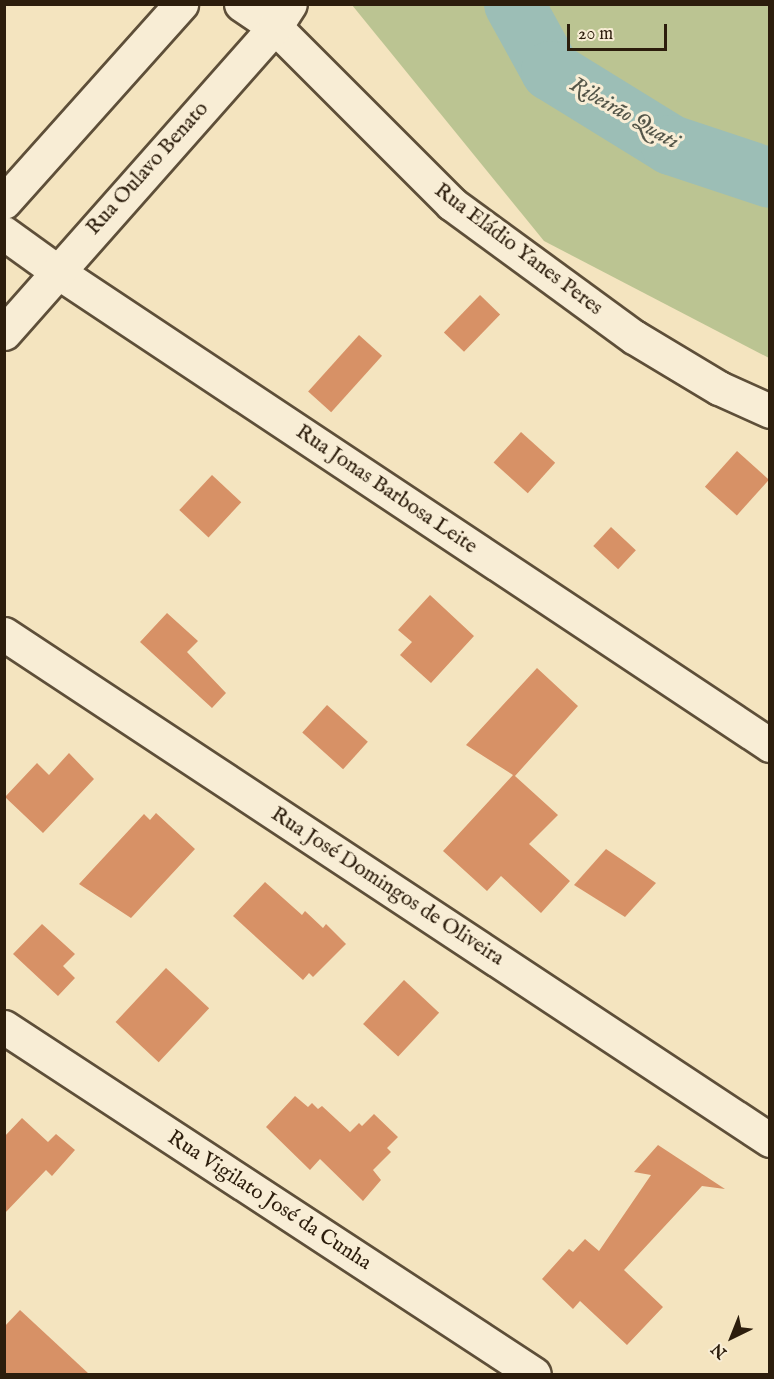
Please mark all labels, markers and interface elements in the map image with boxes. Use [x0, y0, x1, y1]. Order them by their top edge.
scale bar [570, 12, 670, 50]
text: 20 m [578, 23, 613, 46]
water label: Ribeirão Quati [565, 72, 683, 156]
street label: Rua Oulavo Benato [82, 97, 214, 241]
street label: Rua Eládio Yanes Peres [429, 178, 607, 322]
street label: Rua Jonas Barbosa Leite [291, 420, 481, 560]
street label: Rua José Domingos de Oliveira [266, 802, 508, 972]
street label: Rua Vigilato José da Cunha [162, 1126, 376, 1276]
north arrow [702, 1307, 762, 1367]
text: N [708, 1338, 732, 1362]

